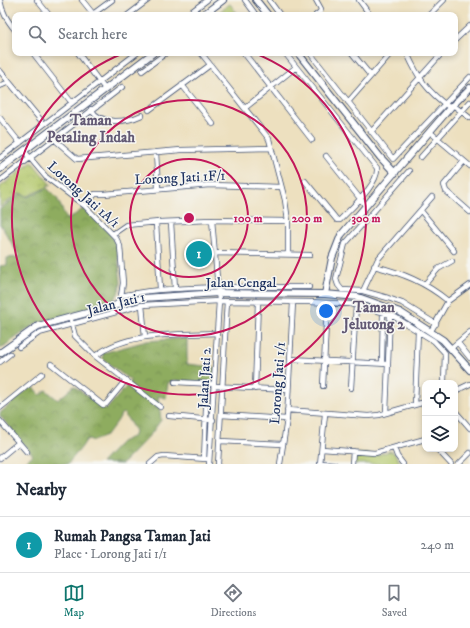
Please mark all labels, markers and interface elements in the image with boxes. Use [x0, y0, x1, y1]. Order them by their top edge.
search box [12, 12, 458, 56]
icon: search [26, 23, 48, 45]
text: Search here [58, 25, 127, 44]
district label: Taman Petaling Indah [47, 111, 135, 147]
street label: Lorong Jati 1A/1 [43, 157, 123, 232]
street label: Lorong Jati 1F/1 [134, 167, 226, 189]
centre of rings [182, 211, 196, 225]
text: 100 m [234, 211, 262, 226]
text: 200 m [292, 211, 322, 226]
text: 300 m [352, 211, 380, 226]
pin: 1 [186, 239, 212, 269]
street label: Jalan Cengal [203, 274, 277, 292]
street label: Jalan Jati 1 [83, 288, 147, 320]
district label: Taman Jelutong 2 [341, 298, 405, 334]
your location [316, 301, 336, 321]
street label: Lorong Jati 1/1 [266, 341, 290, 425]
street label: Jalan Jati 2 [194, 347, 216, 411]
map controls [422, 380, 458, 452]
button: locate [422, 380, 458, 416]
button: layers [422, 416, 458, 452]
text: Nearby [16, 479, 66, 501]
text: Rumah Pangsa Taman Jati [54, 527, 211, 546]
text: 1 [27, 537, 31, 553]
text: 240 m [421, 537, 454, 553]
text: Place · Lorong Jati 1/1 [54, 546, 167, 562]
tab: Map [63, 582, 85, 620]
tab: Directions [211, 582, 256, 620]
tab: Saved [382, 582, 407, 620]

